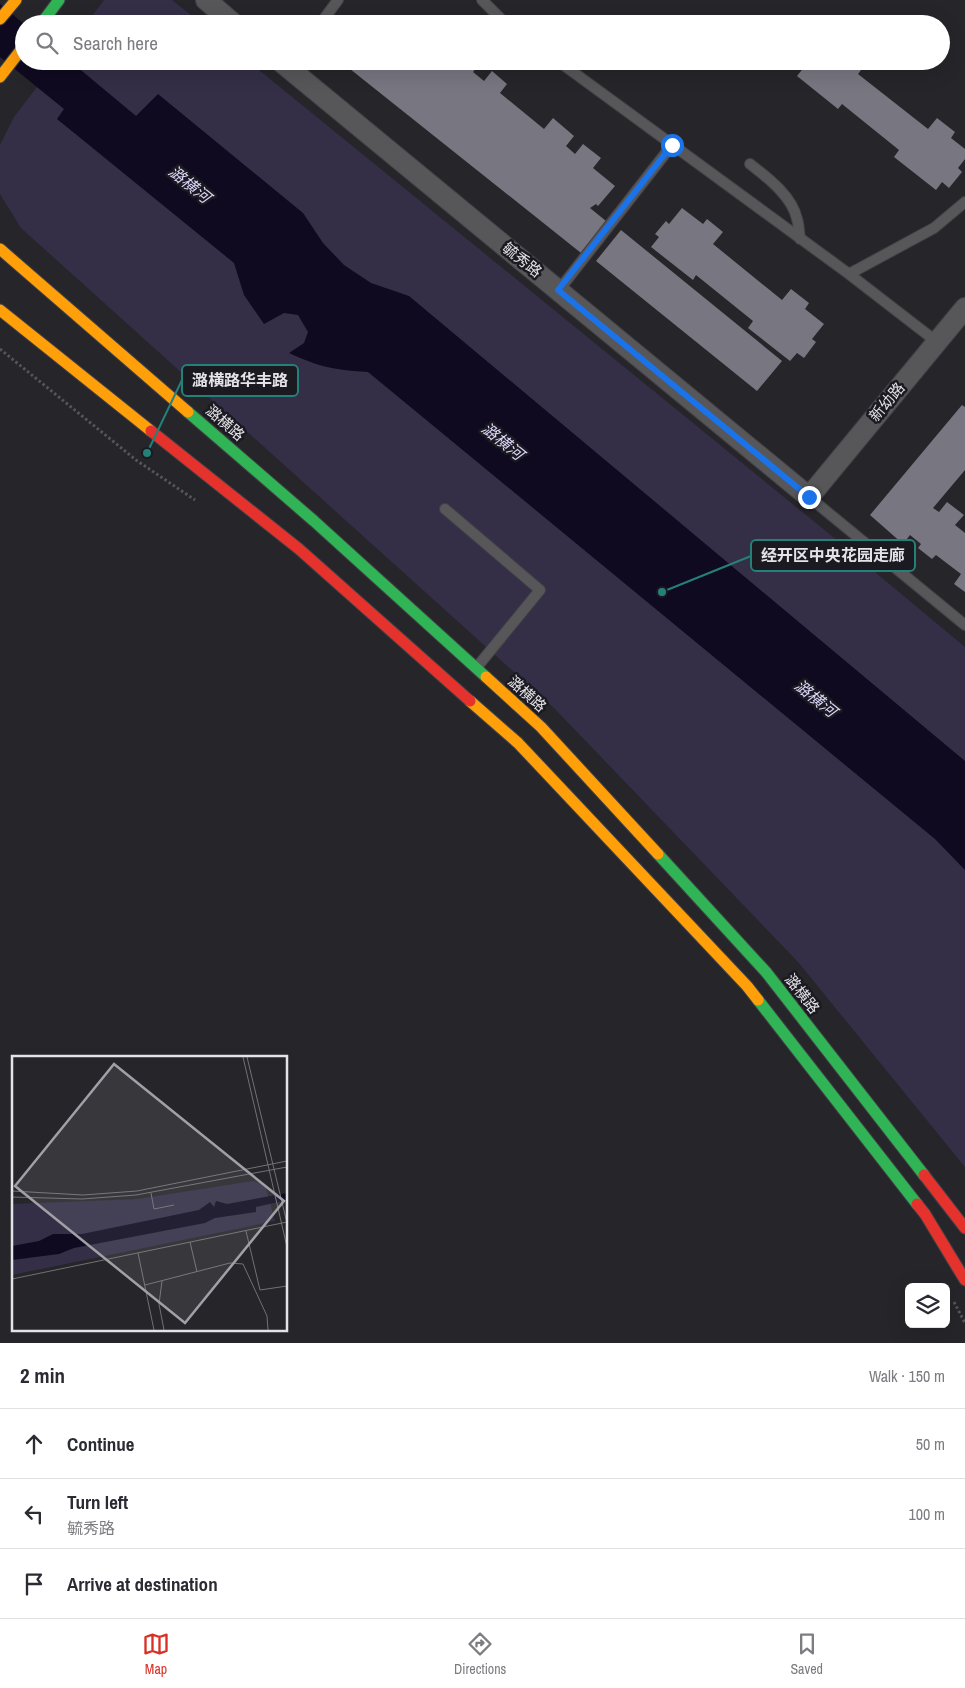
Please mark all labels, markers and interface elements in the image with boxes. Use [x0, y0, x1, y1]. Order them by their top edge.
search box [15, 15, 950, 70]
icon: search [33, 29, 61, 57]
text: Search here [73, 30, 158, 56]
route start [661, 134, 684, 157]
water label: 潞横河 [164, 160, 218, 210]
street label: 毓秀路 [498, 237, 546, 282]
callout: 潞横路华丰路 [182, 365, 298, 396]
text: 潞横路华丰路 [192, 369, 288, 391]
street label: 新幼路 [864, 378, 909, 426]
street label: 潞横路 [201, 400, 249, 445]
water label: 潞横河 [477, 417, 531, 467]
route end [798, 486, 821, 509]
callout: 经开区中央花园走廊 [751, 540, 915, 571]
text: 经开区中央花园走廊 [761, 544, 905, 566]
street label: 潞横路 [504, 671, 551, 716]
water label: 潞横河 [790, 674, 844, 724]
street label: 潞横路 [780, 969, 825, 1018]
inset map [12, 1056, 288, 1330]
map controls [905, 1283, 950, 1328]
button: layers [905, 1283, 950, 1328]
text: 2 min [20, 1361, 65, 1390]
text: Walk · 150 m [869, 1365, 945, 1387]
icon: ahead [20, 1430, 48, 1458]
text: Continue [67, 1431, 135, 1457]
text: 50 m [916, 1433, 945, 1455]
text: Turn left [67, 1489, 128, 1515]
icon: left [20, 1500, 48, 1528]
text: 100 m [909, 1503, 945, 1525]
text: 毓秀路 [67, 1517, 115, 1539]
icon: arrive [20, 1570, 48, 1598]
text: Arrive at destination [67, 1571, 218, 1597]
tab: Map [142, 1630, 170, 1678]
tab: Directions [454, 1630, 506, 1678]
tab: Saved [790, 1630, 823, 1678]

